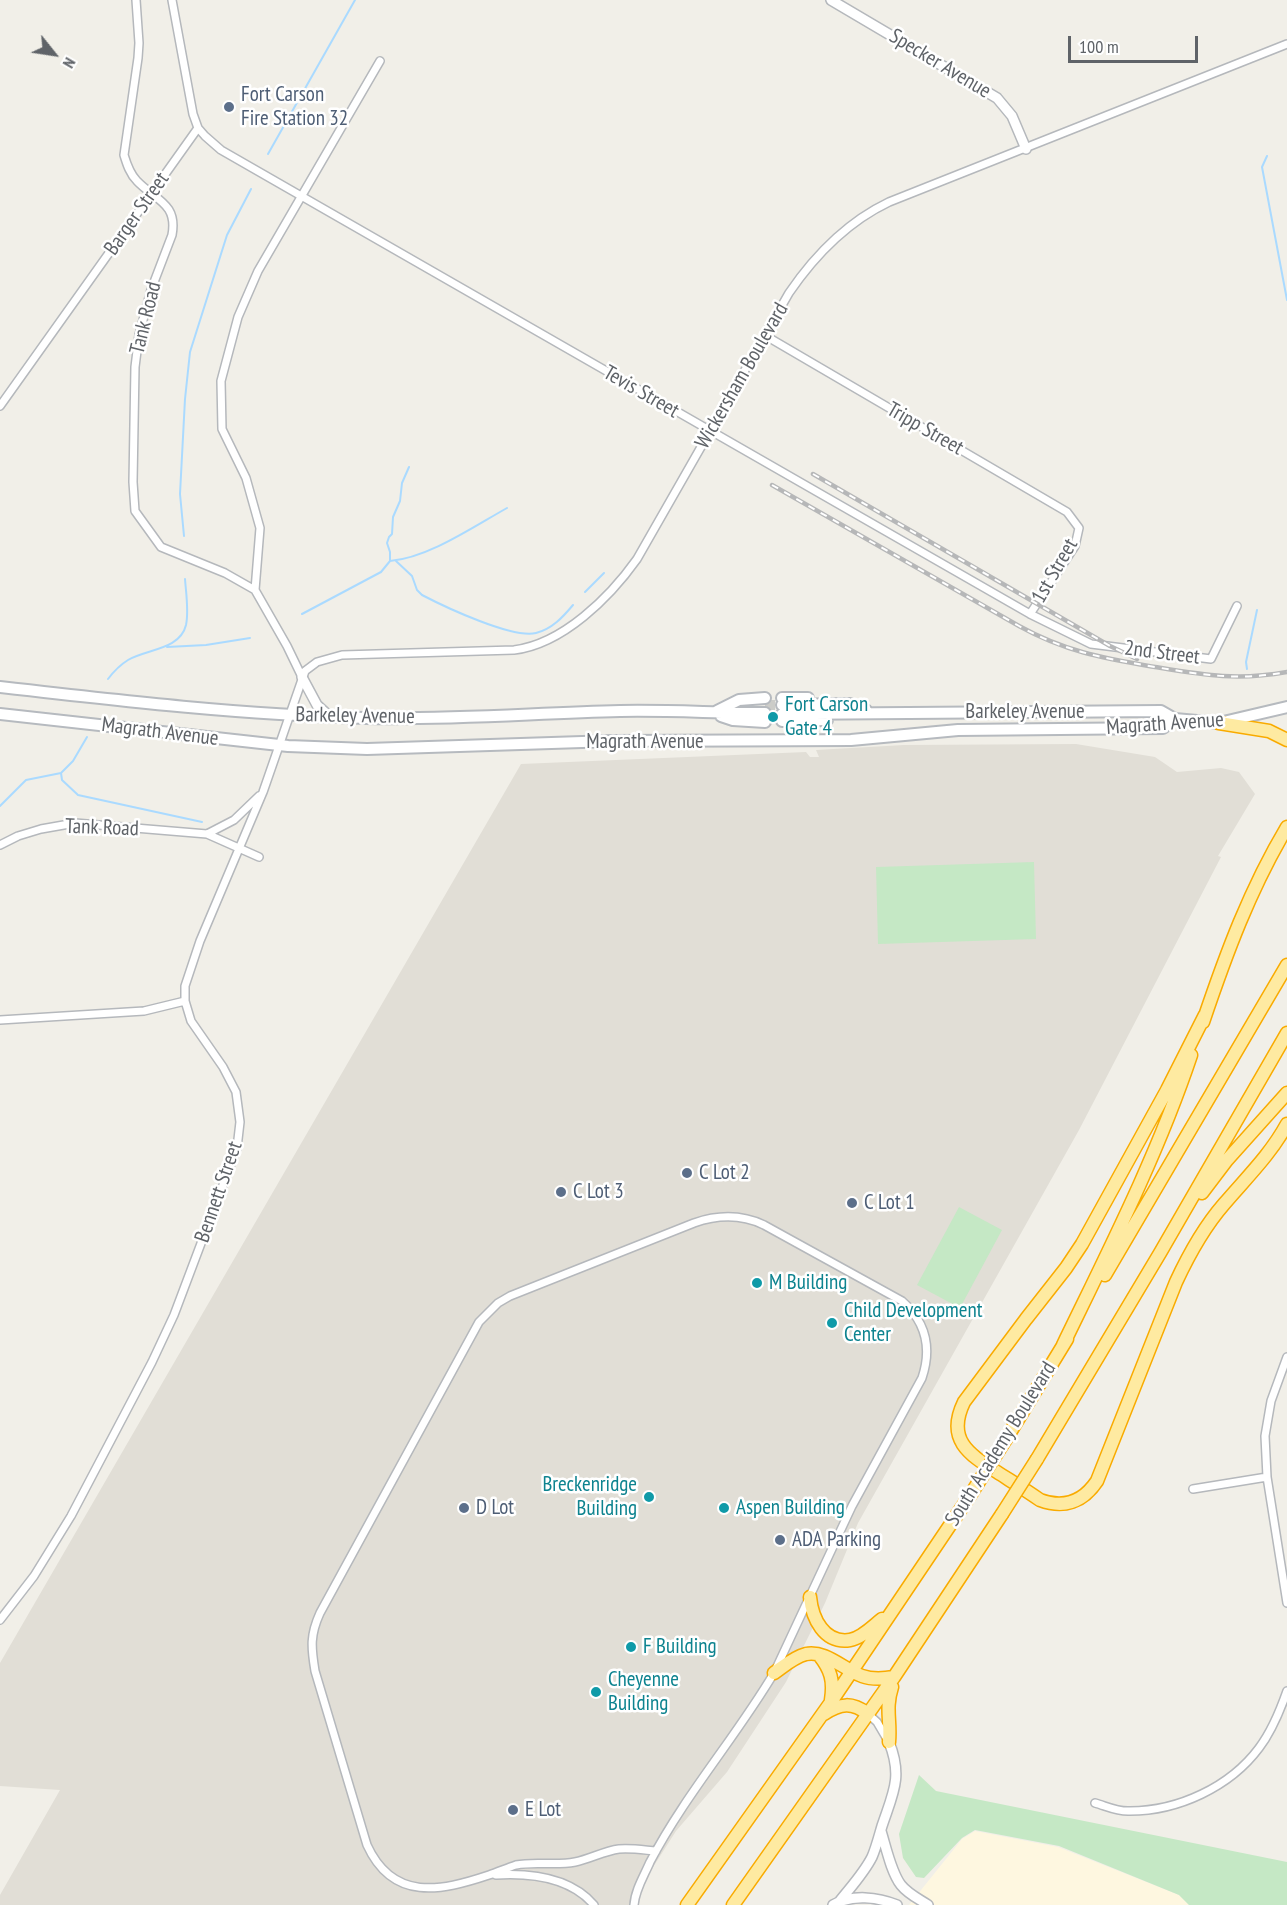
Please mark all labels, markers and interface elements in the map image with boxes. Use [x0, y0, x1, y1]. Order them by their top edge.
north arrow [24, 24, 84, 84]
street label: Specker Avenue [885, 24, 995, 104]
scale bar [1071, 24, 1202, 62]
text: 100 m [1079, 35, 1119, 58]
text: N [59, 54, 80, 72]
place label: Fort Carson Fire Station 32 [241, 82, 348, 132]
marker: Fort Carson Fire Station 32 [222, 100, 236, 114]
street label: Barger Street [99, 168, 175, 260]
street label: Tank Road [125, 279, 167, 357]
street label: Wickersham Boulevard [690, 299, 794, 453]
street label: Tevis Street [599, 360, 683, 424]
street label: Tripp Street [882, 397, 968, 461]
street label: 1st Street [1027, 534, 1083, 608]
street label: 2nd Street [1123, 636, 1201, 670]
place label: Fort Carson Gate 4 [785, 692, 868, 742]
street label: Barkeley Avenue [965, 699, 1085, 725]
street label: Barkeley Avenue [295, 702, 415, 730]
street label: Magrath Avenue [1105, 707, 1225, 741]
marker: Fort Carson Gate 4 [766, 710, 780, 724]
street label: Magrath Avenue [100, 712, 220, 752]
street label: Magrath Avenue [586, 729, 704, 755]
street label: Tank Road [65, 814, 139, 842]
street label: Bennett Street [190, 1138, 248, 1246]
place label: C Lot 2 [699, 1160, 750, 1186]
marker: C Lot 2 [680, 1166, 694, 1180]
place label: C Lot 3 [573, 1179, 624, 1205]
marker: C Lot 3 [554, 1185, 568, 1199]
place label: C Lot 1 [864, 1190, 915, 1216]
marker: C Lot 1 [845, 1196, 859, 1210]
place label: M Building [769, 1270, 847, 1296]
marker: M Building [750, 1276, 764, 1290]
place label: Child Development Center [844, 1298, 982, 1348]
marker: Child Development Center [825, 1316, 839, 1330]
street label: South Academy Boulevard [940, 1357, 1062, 1531]
place label: Breckenridge Building [542, 1472, 637, 1522]
marker: Breckenridge Building [642, 1490, 656, 1504]
place label: D Lot [476, 1495, 514, 1521]
place label: Aspen Building [736, 1495, 845, 1521]
marker: D Lot [457, 1501, 471, 1515]
marker: Aspen Building [717, 1501, 731, 1515]
place label: ADA Parking [792, 1527, 881, 1553]
marker: ADA Parking [773, 1533, 787, 1547]
place label: F Building [643, 1634, 717, 1660]
marker: F Building [624, 1640, 638, 1654]
place label: Cheyenne Building [608, 1667, 679, 1717]
marker: Cheyenne Building [589, 1685, 603, 1699]
place label: E Lot [525, 1797, 561, 1823]
marker: E Lot [506, 1803, 520, 1817]

